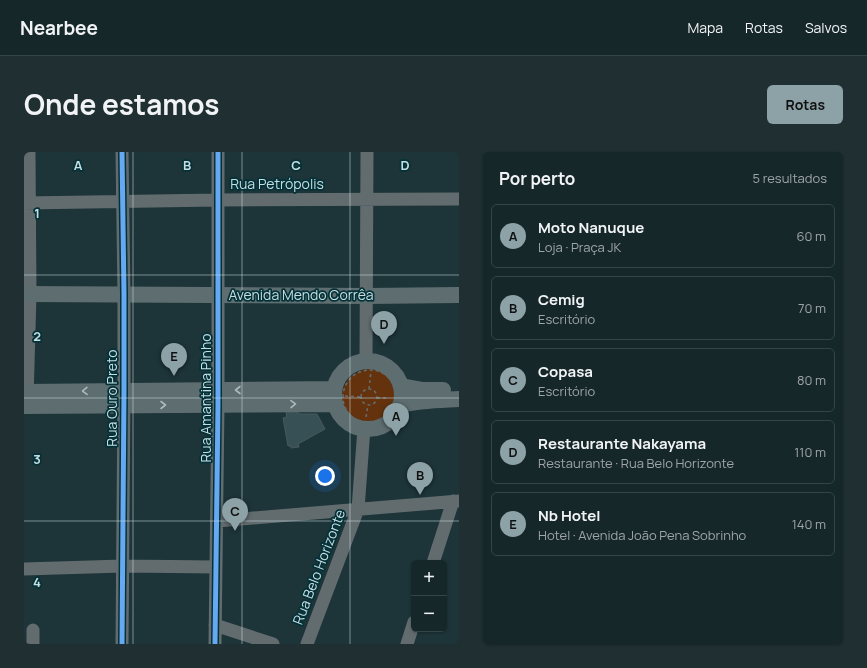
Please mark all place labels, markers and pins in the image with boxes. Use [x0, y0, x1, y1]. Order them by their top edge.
pin: D [371, 311, 397, 344]
pin: E [161, 343, 187, 376]
pin: A [383, 403, 409, 436]
pin: B [407, 462, 433, 495]
pin: C [222, 498, 248, 531]

